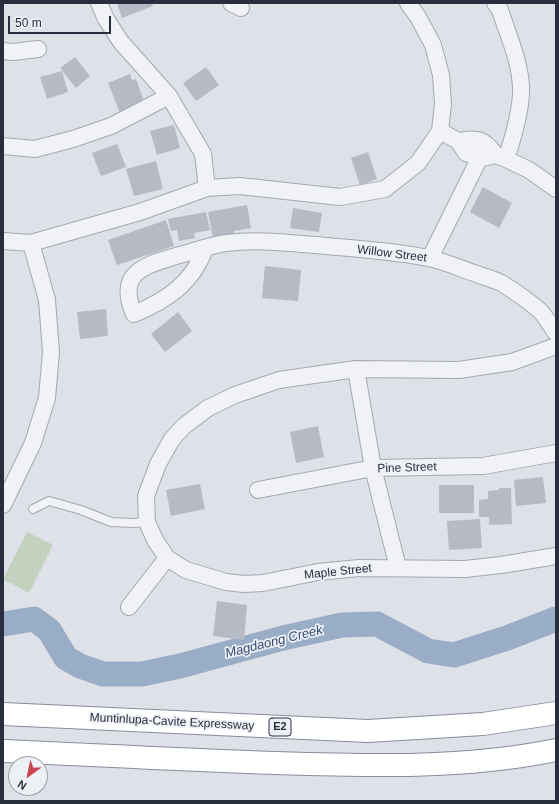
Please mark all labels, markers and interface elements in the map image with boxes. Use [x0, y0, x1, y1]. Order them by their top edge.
scale bar [10, 8, 113, 34]
text: 50 m [15, 16, 42, 30]
street label: Willow Street [356, 243, 428, 265]
street label: Pine Street [377, 460, 437, 476]
street label: Maple Street [303, 561, 373, 583]
water label: Magdaong Creek [224, 622, 324, 662]
street label: Muntinlupa-Cavite Expressway [89, 710, 255, 734]
road number: E2 [269, 718, 291, 736]
north arrow [8, 756, 48, 796]
text: N [15, 778, 29, 792]

